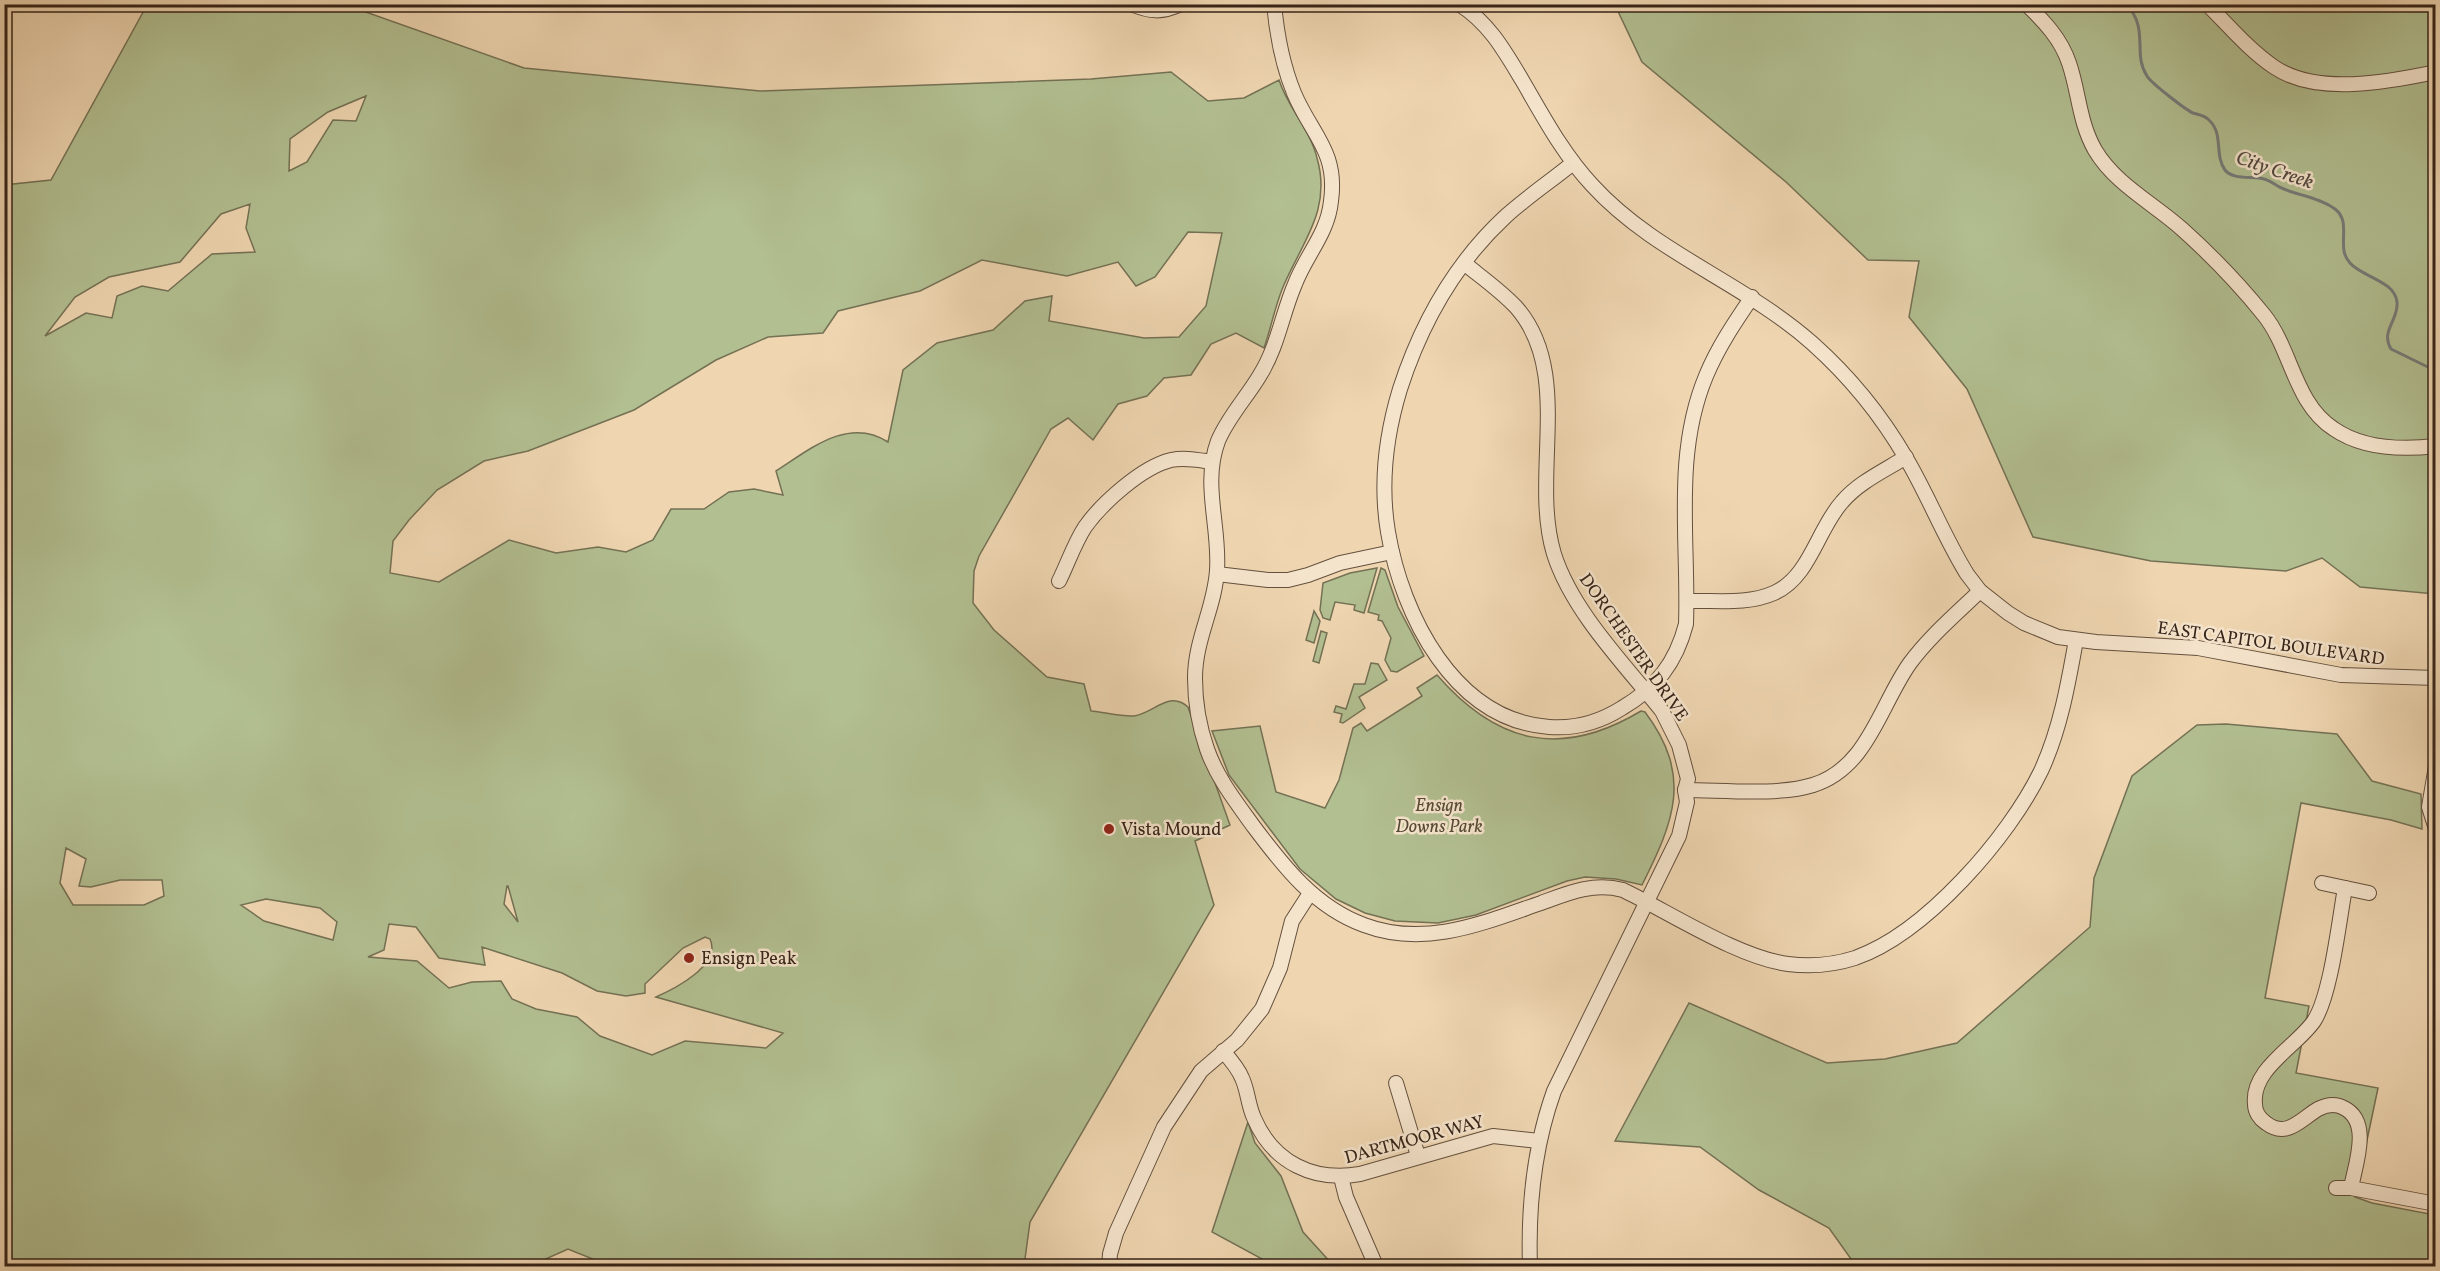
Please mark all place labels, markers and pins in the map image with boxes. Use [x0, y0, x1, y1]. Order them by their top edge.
place label: Vista Mound [1121, 818, 1221, 843]
marker: Vista Mound [1102, 822, 1116, 836]
place label: Ensign Peak [701, 947, 797, 972]
marker: Ensign Peak [682, 951, 696, 965]

